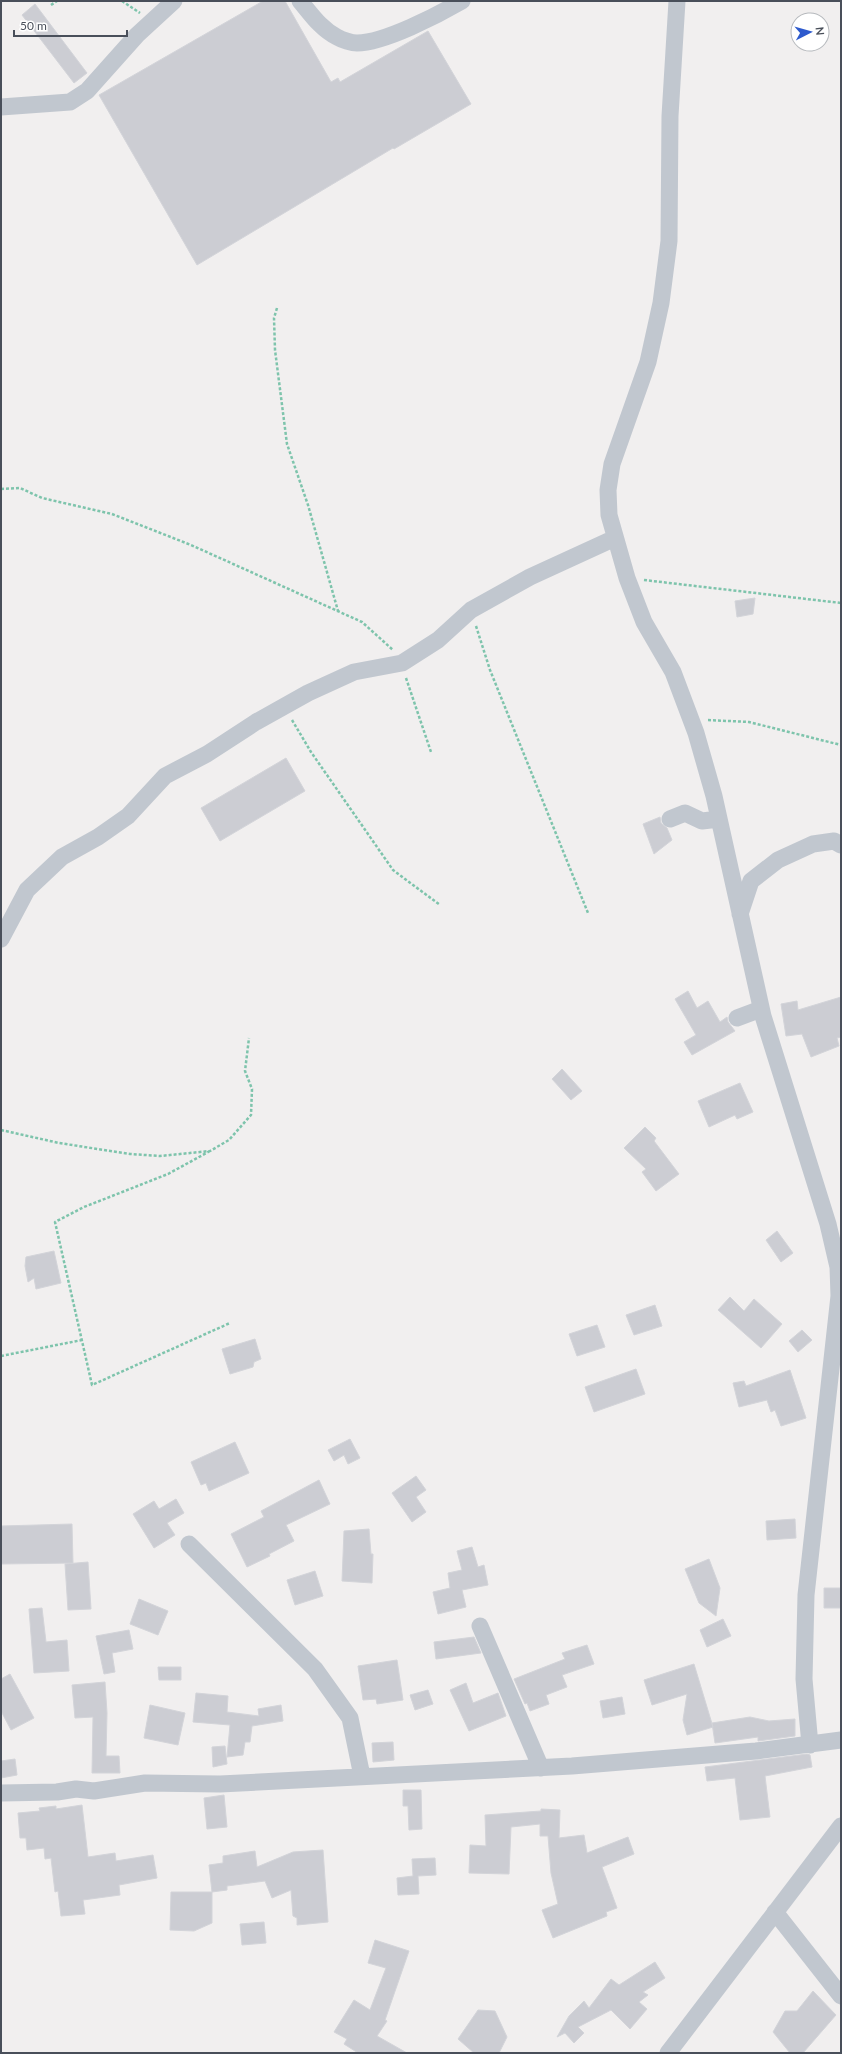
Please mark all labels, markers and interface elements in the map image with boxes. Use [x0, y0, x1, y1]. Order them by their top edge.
scale bar [14, 12, 127, 38]
north arrow [790, 12, 830, 52]
text: 50 m [20, 18, 47, 33]
text: N [814, 26, 827, 36]

